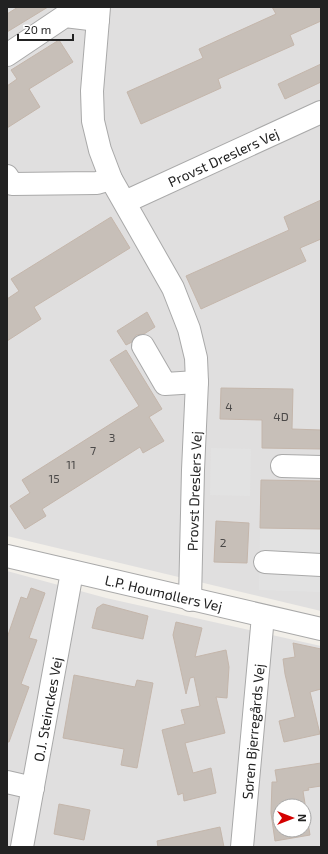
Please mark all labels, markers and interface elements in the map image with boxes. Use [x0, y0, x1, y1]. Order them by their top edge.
scale bar [18, 16, 73, 42]
text: 20 m [24, 22, 51, 36]
street label: Provst Dreslers Vej [165, 124, 281, 190]
house number: 4 [225, 399, 233, 413]
house number: 4D [273, 409, 289, 423]
house number: 3 [109, 430, 115, 444]
street label: Provst Dreslers Vej [183, 431, 205, 551]
house number: 7 [90, 443, 96, 457]
house number: 11 [66, 457, 76, 471]
house number: 15 [48, 471, 60, 485]
house number: 2 [220, 535, 227, 549]
street label: L.P. Houmøllers Vej [103, 571, 224, 614]
street label: O.J. Steinckes Vej [29, 656, 65, 763]
street label: Søren Bjerregårds Vej [238, 663, 267, 800]
north arrow [272, 798, 312, 838]
text: N [296, 814, 309, 822]

